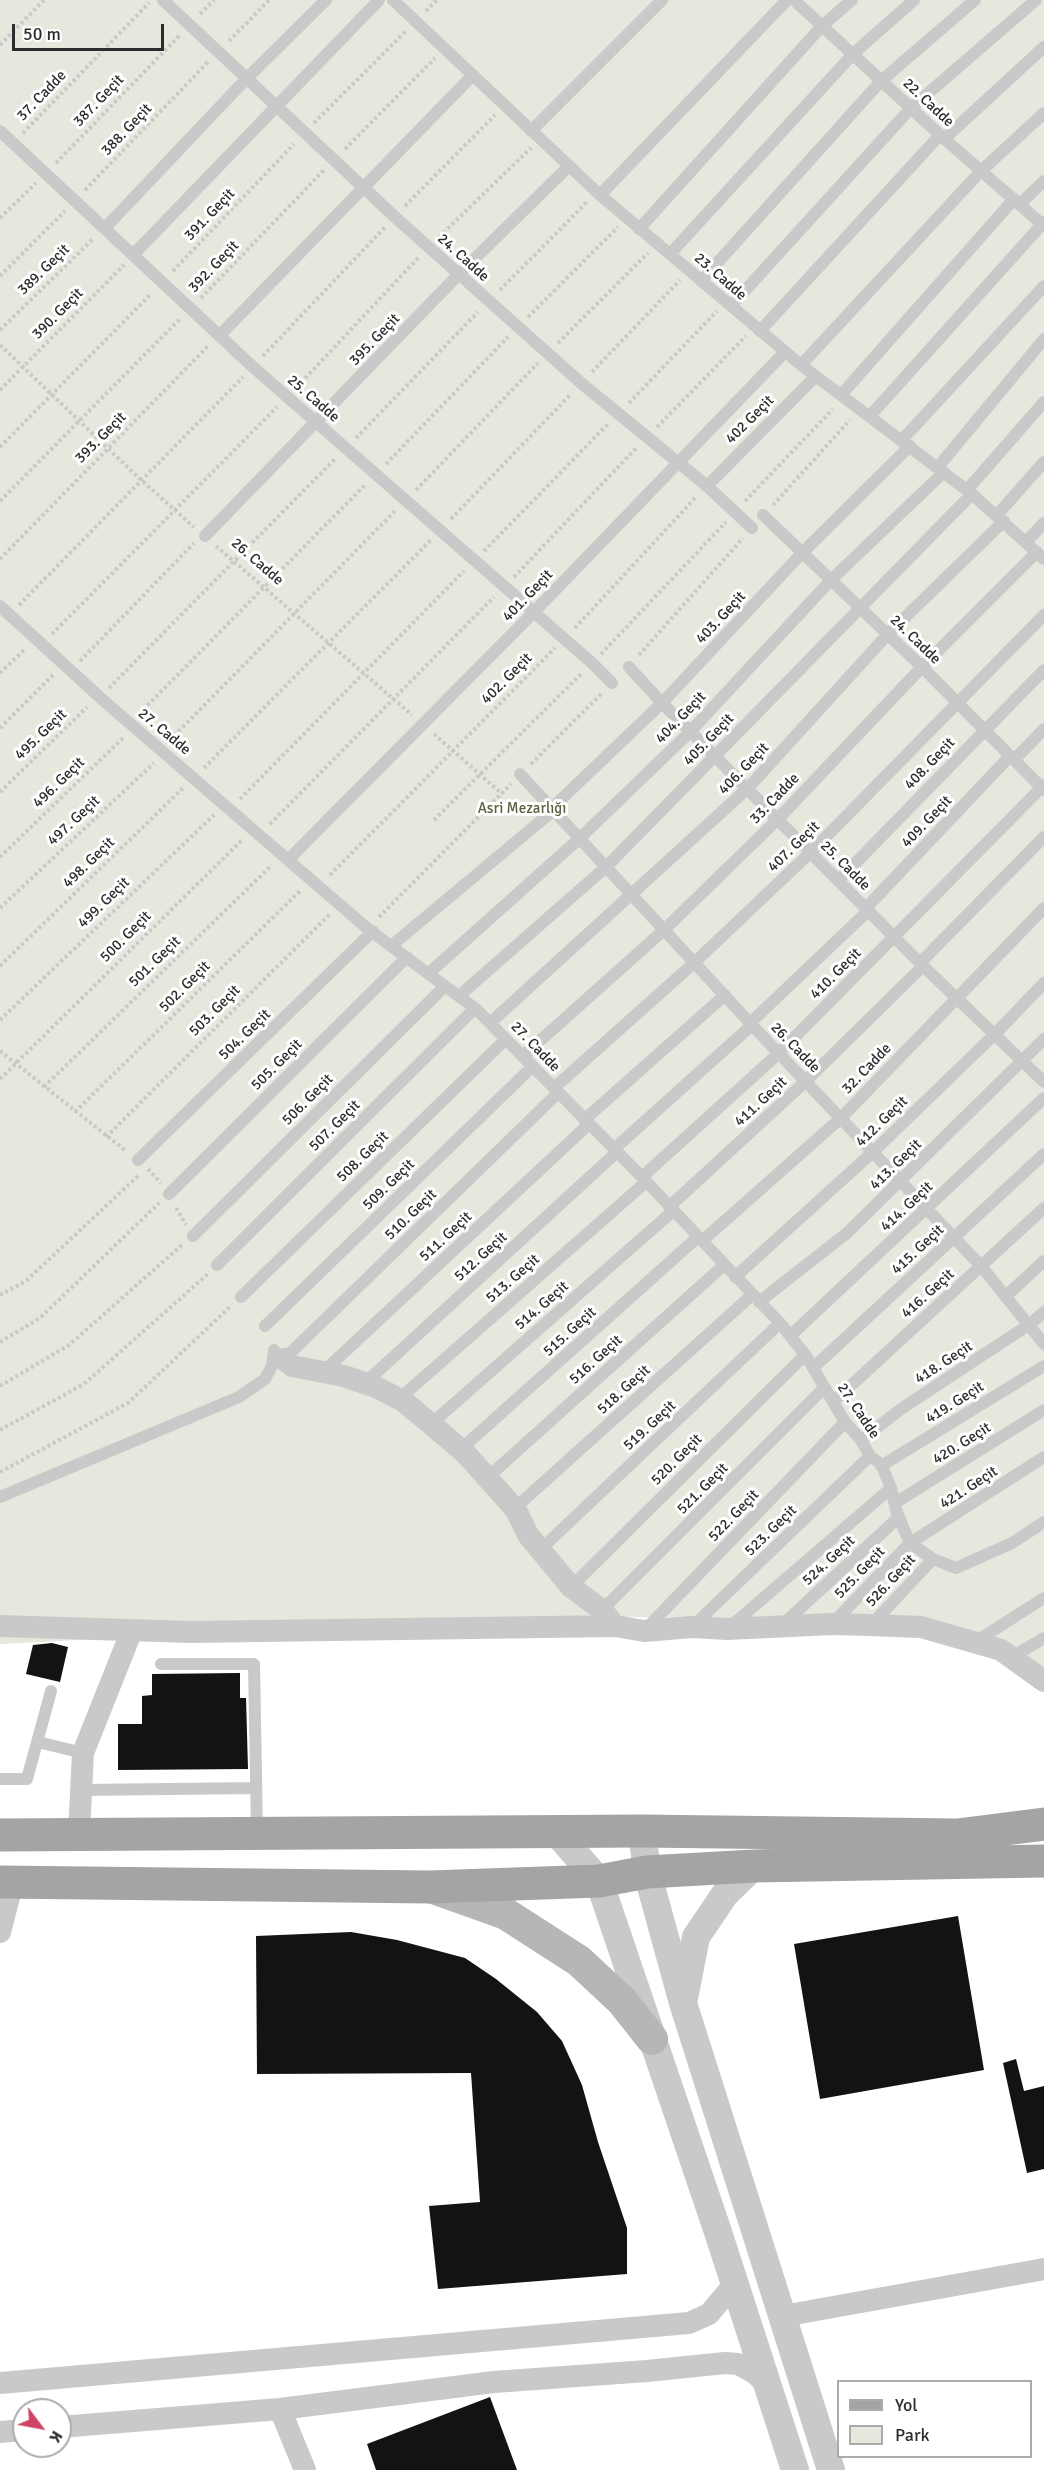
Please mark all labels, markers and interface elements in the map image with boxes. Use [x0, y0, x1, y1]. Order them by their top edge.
scale bar [15, 12, 166, 50]
text: 50 m [23, 23, 61, 45]
street label: 37. Cadde [14, 67, 70, 125]
street label: 387. Geçit [70, 71, 128, 131]
street label: 22. Cadde [899, 75, 957, 131]
street label: 388. Geçit [98, 100, 156, 160]
street label: 391. Geçit [181, 185, 239, 245]
street label: 24. Cadde [433, 230, 493, 286]
street label: 392. Geçit [185, 237, 243, 297]
street label: 389. Geçit [14, 241, 74, 299]
street label: 23. Cadde [690, 249, 750, 305]
street label: 390. Geçit [29, 285, 87, 343]
street label: 395. Geçit [346, 310, 404, 370]
street label: 25. Cadde [283, 371, 343, 427]
street label: 402 Geçit [722, 392, 778, 448]
street label: 393. Geçit [72, 409, 130, 467]
street label: 26. Cadde [227, 534, 287, 590]
street label: 401. Geçit [499, 566, 557, 626]
street label: 403. Geçit [692, 588, 750, 648]
street label: 24. Cadde [886, 612, 944, 668]
street label: 402. Geçit [478, 650, 536, 708]
street label: 404. Geçit [652, 688, 710, 748]
street label: 27. Cadde [134, 705, 194, 759]
street label: 495. Geçit [11, 706, 71, 764]
street label: 405. Geçit [680, 710, 738, 770]
street label: 408. Geçit [901, 734, 959, 794]
street label: 406. Geçit [715, 739, 773, 799]
street label: 496. Geçit [29, 754, 89, 812]
street label: 33. Cadde [747, 770, 803, 828]
street label: 497. Geçit [44, 792, 104, 850]
street label: 409. Geçit [898, 792, 956, 852]
park label: Asri Mezarlığı [478, 800, 566, 818]
street label: 407. Geçit [764, 818, 824, 876]
street label: 498. Geçit [59, 834, 119, 892]
street label: 25. Cadde [816, 837, 874, 895]
street label: 499. Geçit [74, 874, 134, 932]
street label: 500. Geçit [97, 908, 155, 966]
street label: 501. Geçit [125, 933, 185, 991]
street label: 410. Geçit [807, 945, 865, 1003]
street label: 502. Geçit [156, 958, 214, 1016]
street label: 503. Geçit [186, 982, 244, 1040]
street label: 504. Geçit [215, 1006, 275, 1064]
street label: 27. Cadde [507, 1018, 563, 1076]
street label: 26. Cadde [767, 1019, 823, 1077]
street label: 505. Geçit [248, 1036, 306, 1094]
street label: 32. Cadde [839, 1040, 895, 1098]
street label: 506. Geçit [279, 1071, 337, 1129]
street label: 411. Geçit [731, 1073, 791, 1131]
street label: 412. Geçit [852, 1093, 912, 1151]
street label: 507. Geçit [306, 1097, 364, 1155]
street label: 508. Geçit [333, 1128, 393, 1186]
street label: 413. Geçit [866, 1136, 926, 1194]
street label: 509. Geçit [359, 1156, 419, 1214]
street label: 414. Geçit [877, 1178, 937, 1236]
street label: 510. Geçit [381, 1186, 441, 1244]
street label: 511. Geçit [416, 1208, 476, 1266]
street label: 415. Geçit [888, 1221, 948, 1279]
street label: 512. Geçit [451, 1229, 511, 1285]
street label: 513. Geçit [483, 1251, 543, 1307]
street label: 416. Geçit [898, 1266, 958, 1322]
street label: 514. Geçit [512, 1278, 572, 1334]
street label: 515. Geçit [540, 1304, 600, 1360]
street label: 516. Geçit [566, 1332, 626, 1388]
street label: 418. Geçit [912, 1338, 976, 1388]
street label: 518. Geçit [594, 1362, 654, 1418]
street label: 419. Geçit [923, 1378, 987, 1428]
street label: 27. Cadde [833, 1380, 883, 1442]
street label: 519. Geçit [620, 1397, 680, 1455]
street label: 420. Geçit [930, 1419, 994, 1469]
street label: 520. Geçit [648, 1431, 706, 1489]
street label: 521. Geçit [674, 1460, 732, 1518]
street label: 421. Geçit [937, 1463, 1001, 1513]
street label: 522. Geçit [705, 1486, 763, 1546]
street label: 523. Geçit [741, 1502, 801, 1560]
street label: 524. Geçit [799, 1532, 859, 1590]
street label: 525. Geçit [831, 1543, 889, 1603]
street label: 526. Geçit [862, 1551, 920, 1611]
legend [837, 2380, 1032, 2458]
text: Yol [895, 2394, 918, 2416]
north arrow [12, 2398, 72, 2458]
text: Park [895, 2424, 930, 2446]
text: K [44, 2427, 67, 2446]

